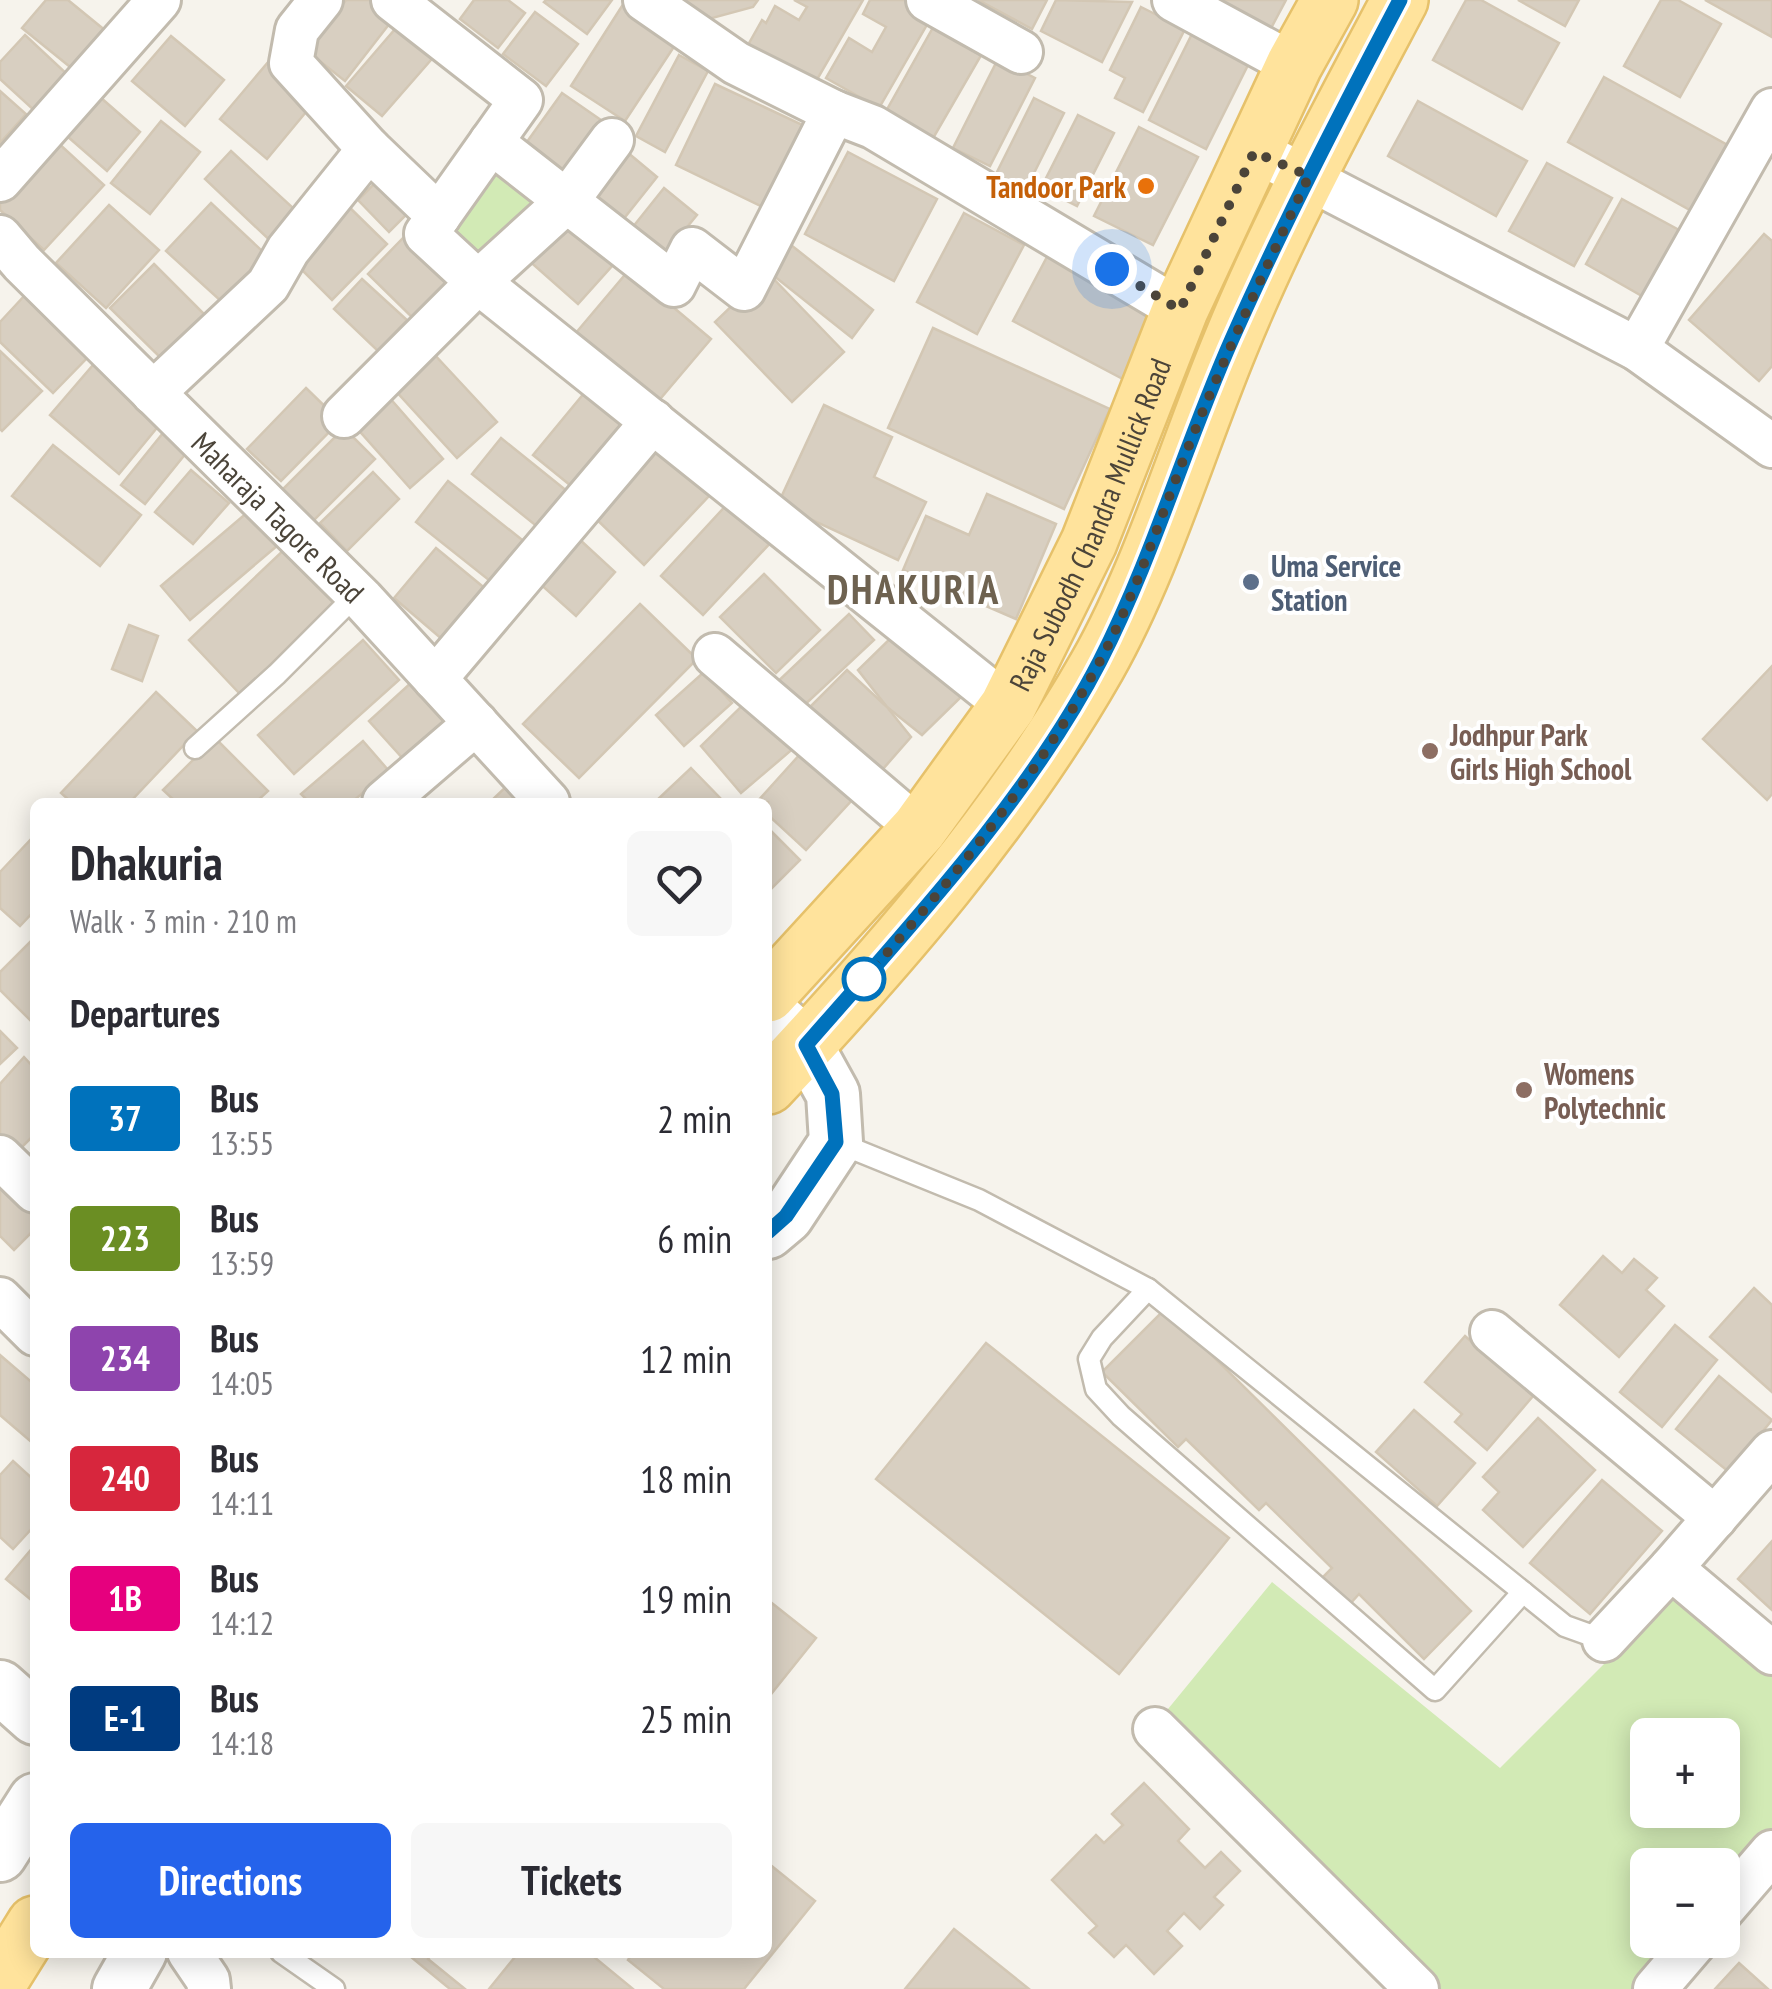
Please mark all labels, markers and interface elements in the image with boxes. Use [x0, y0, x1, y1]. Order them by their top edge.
place label: Tandoor Park [986, 167, 1127, 206]
marker: Tandoor Park [1135, 175, 1157, 197]
your location [1087, 244, 1137, 294]
street label: Raja Subodh Chandra Mullick Road [999, 352, 1179, 697]
street label: Maharaja Tagore Road [184, 423, 373, 611]
place label: Uma Service Station [1271, 546, 1401, 619]
district label: DHAKURIA [827, 563, 1001, 615]
marker: Uma Service Station [1240, 571, 1262, 593]
place label: Jodhpur Park Girls High School [1449, 715, 1632, 788]
marker: Jodhpur Park Girls High School [1419, 740, 1441, 762]
text: Dhakuria [70, 831, 223, 893]
button: heart [627, 831, 732, 936]
text: Walk · 3 min · 210 m [70, 900, 297, 942]
unlabelled marker [843, 958, 885, 1000]
text: Departures [70, 988, 220, 1037]
place label: Womens Polytechnic [1543, 1054, 1666, 1127]
text: Bus [210, 1073, 259, 1122]
marker: Womens Polytechnic [1513, 1079, 1535, 1101]
text: 2 min [657, 1094, 732, 1143]
text: 37 [108, 1095, 142, 1141]
text: 13:55 [210, 1122, 274, 1164]
text: Bus [210, 1193, 259, 1242]
text: 6 min [657, 1214, 732, 1263]
text: 223 [100, 1215, 150, 1261]
text: 13:59 [210, 1242, 274, 1284]
text: Bus [210, 1313, 259, 1362]
text: 12 min [640, 1334, 732, 1383]
text: 234 [100, 1335, 150, 1381]
text: 14:05 [210, 1362, 274, 1404]
text: Bus [210, 1433, 259, 1482]
text: 18 min [640, 1454, 732, 1503]
text: 240 [100, 1455, 150, 1501]
text: 14:11 [210, 1482, 274, 1524]
text: Bus [210, 1553, 259, 1602]
text: 19 min [640, 1574, 732, 1623]
text: 1B [108, 1575, 142, 1621]
text: 14:12 [210, 1602, 274, 1644]
text: Bus [210, 1673, 259, 1722]
text: 25 min [640, 1694, 732, 1743]
text: E-1 [104, 1695, 146, 1741]
map controls [1630, 1718, 1740, 1958]
button: + [1630, 1718, 1740, 1828]
text: 14:18 [210, 1722, 274, 1764]
button: Directions [70, 1823, 391, 1938]
button: Tickets [411, 1823, 732, 1938]
button: − [1630, 1848, 1740, 1958]

